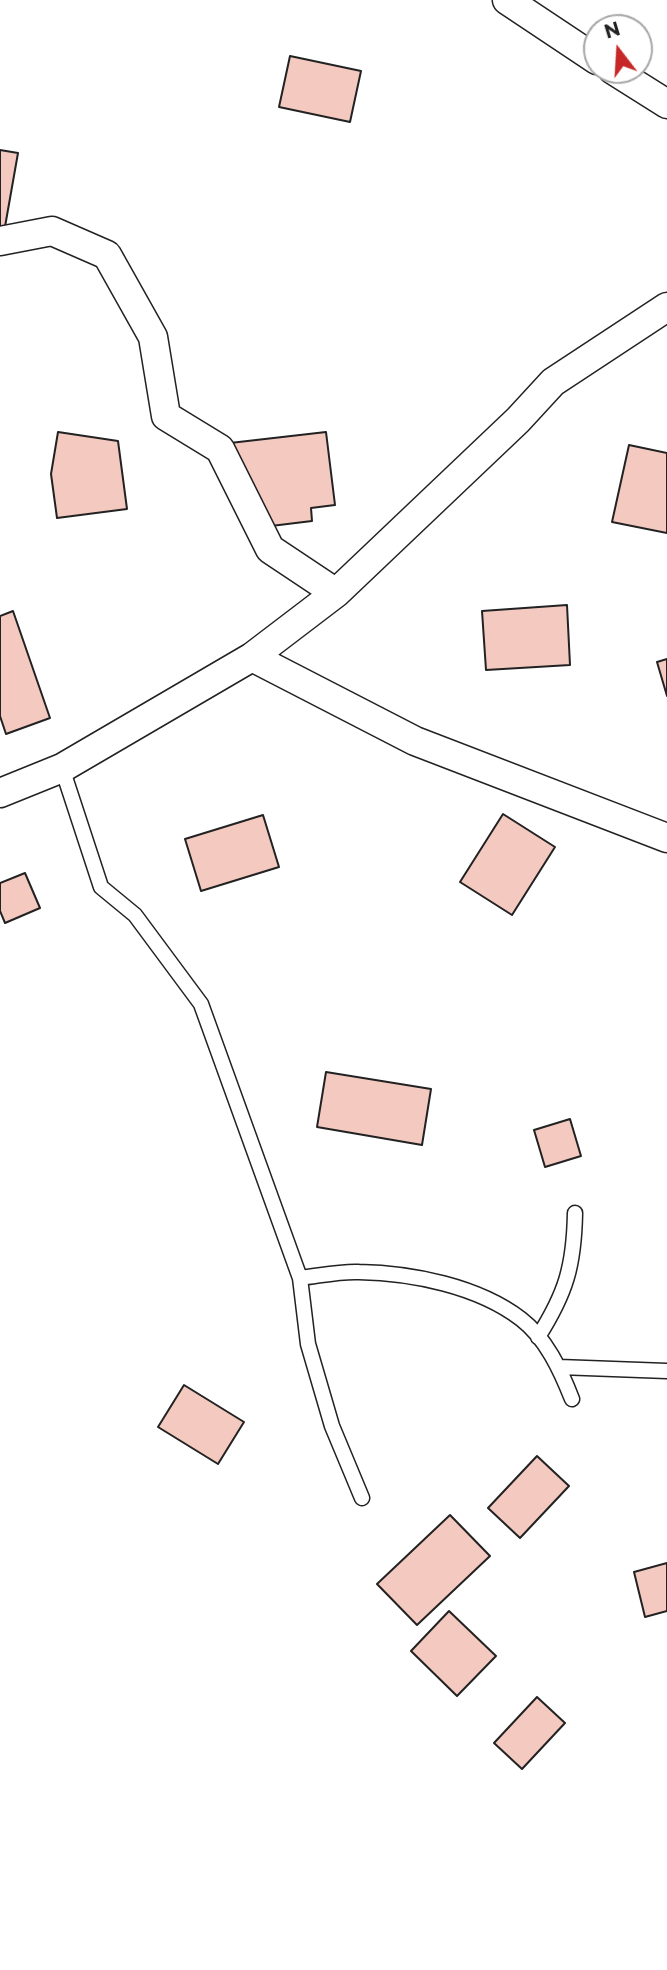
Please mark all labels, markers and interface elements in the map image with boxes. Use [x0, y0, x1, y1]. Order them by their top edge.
north arrow [583, 14, 653, 84]
text: N [602, 17, 623, 44]

